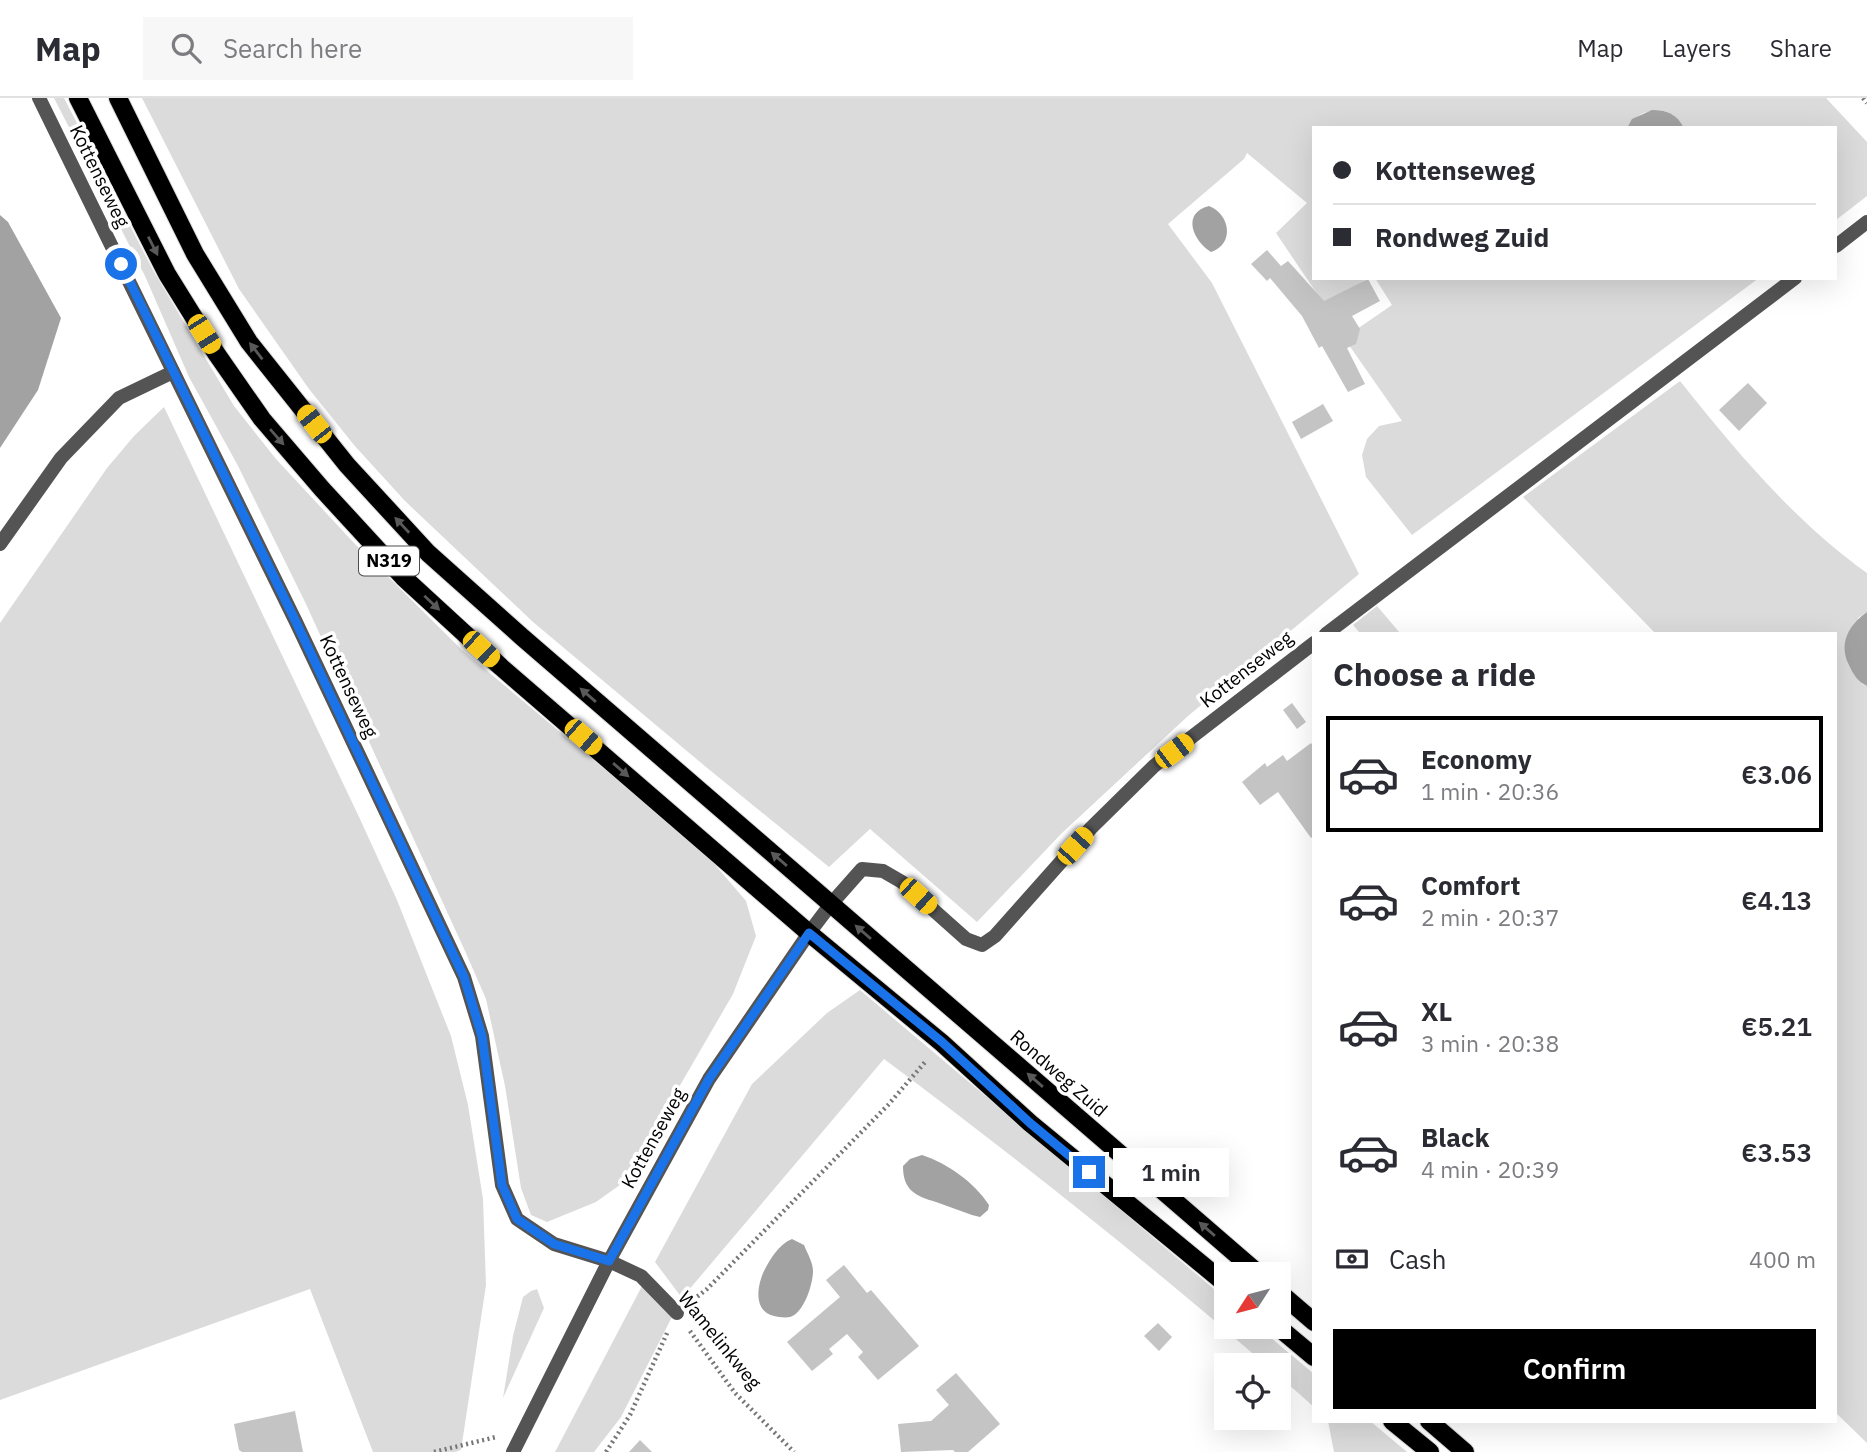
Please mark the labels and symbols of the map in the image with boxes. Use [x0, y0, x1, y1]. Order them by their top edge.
street label: Kottenseweg [65, 121, 135, 231]
one-way arrow [148, 236, 159, 256]
route start [105, 248, 137, 280]
car [184, 311, 225, 357]
one-way arrow [249, 342, 264, 360]
car [293, 401, 336, 447]
one-way arrow [269, 428, 285, 446]
one-way arrow [395, 517, 411, 534]
road number: N319 [359, 546, 419, 575]
one-way arrow [423, 595, 441, 611]
street label: Kottenseweg [1195, 625, 1297, 713]
car [459, 627, 504, 671]
street label: Kottenseweg [315, 631, 383, 741]
one-way arrow [580, 688, 597, 703]
car [561, 715, 606, 759]
car [1151, 730, 1198, 772]
one-way arrow [612, 762, 629, 777]
car [1054, 823, 1097, 869]
one-way arrow [771, 852, 788, 867]
car [896, 874, 941, 918]
one-way arrow [854, 924, 872, 940]
street label: Rondweg Zuid [1005, 1024, 1113, 1122]
one-way arrow [1026, 1072, 1044, 1088]
street label: Kottenseweg [616, 1084, 690, 1192]
callout: 1 min [1114, 1148, 1229, 1196]
route end [1073, 1156, 1105, 1188]
one-way arrow [1199, 1222, 1216, 1237]
north arrow [1214, 1262, 1292, 1339]
street label: Wamelinkweg [673, 1286, 767, 1394]

